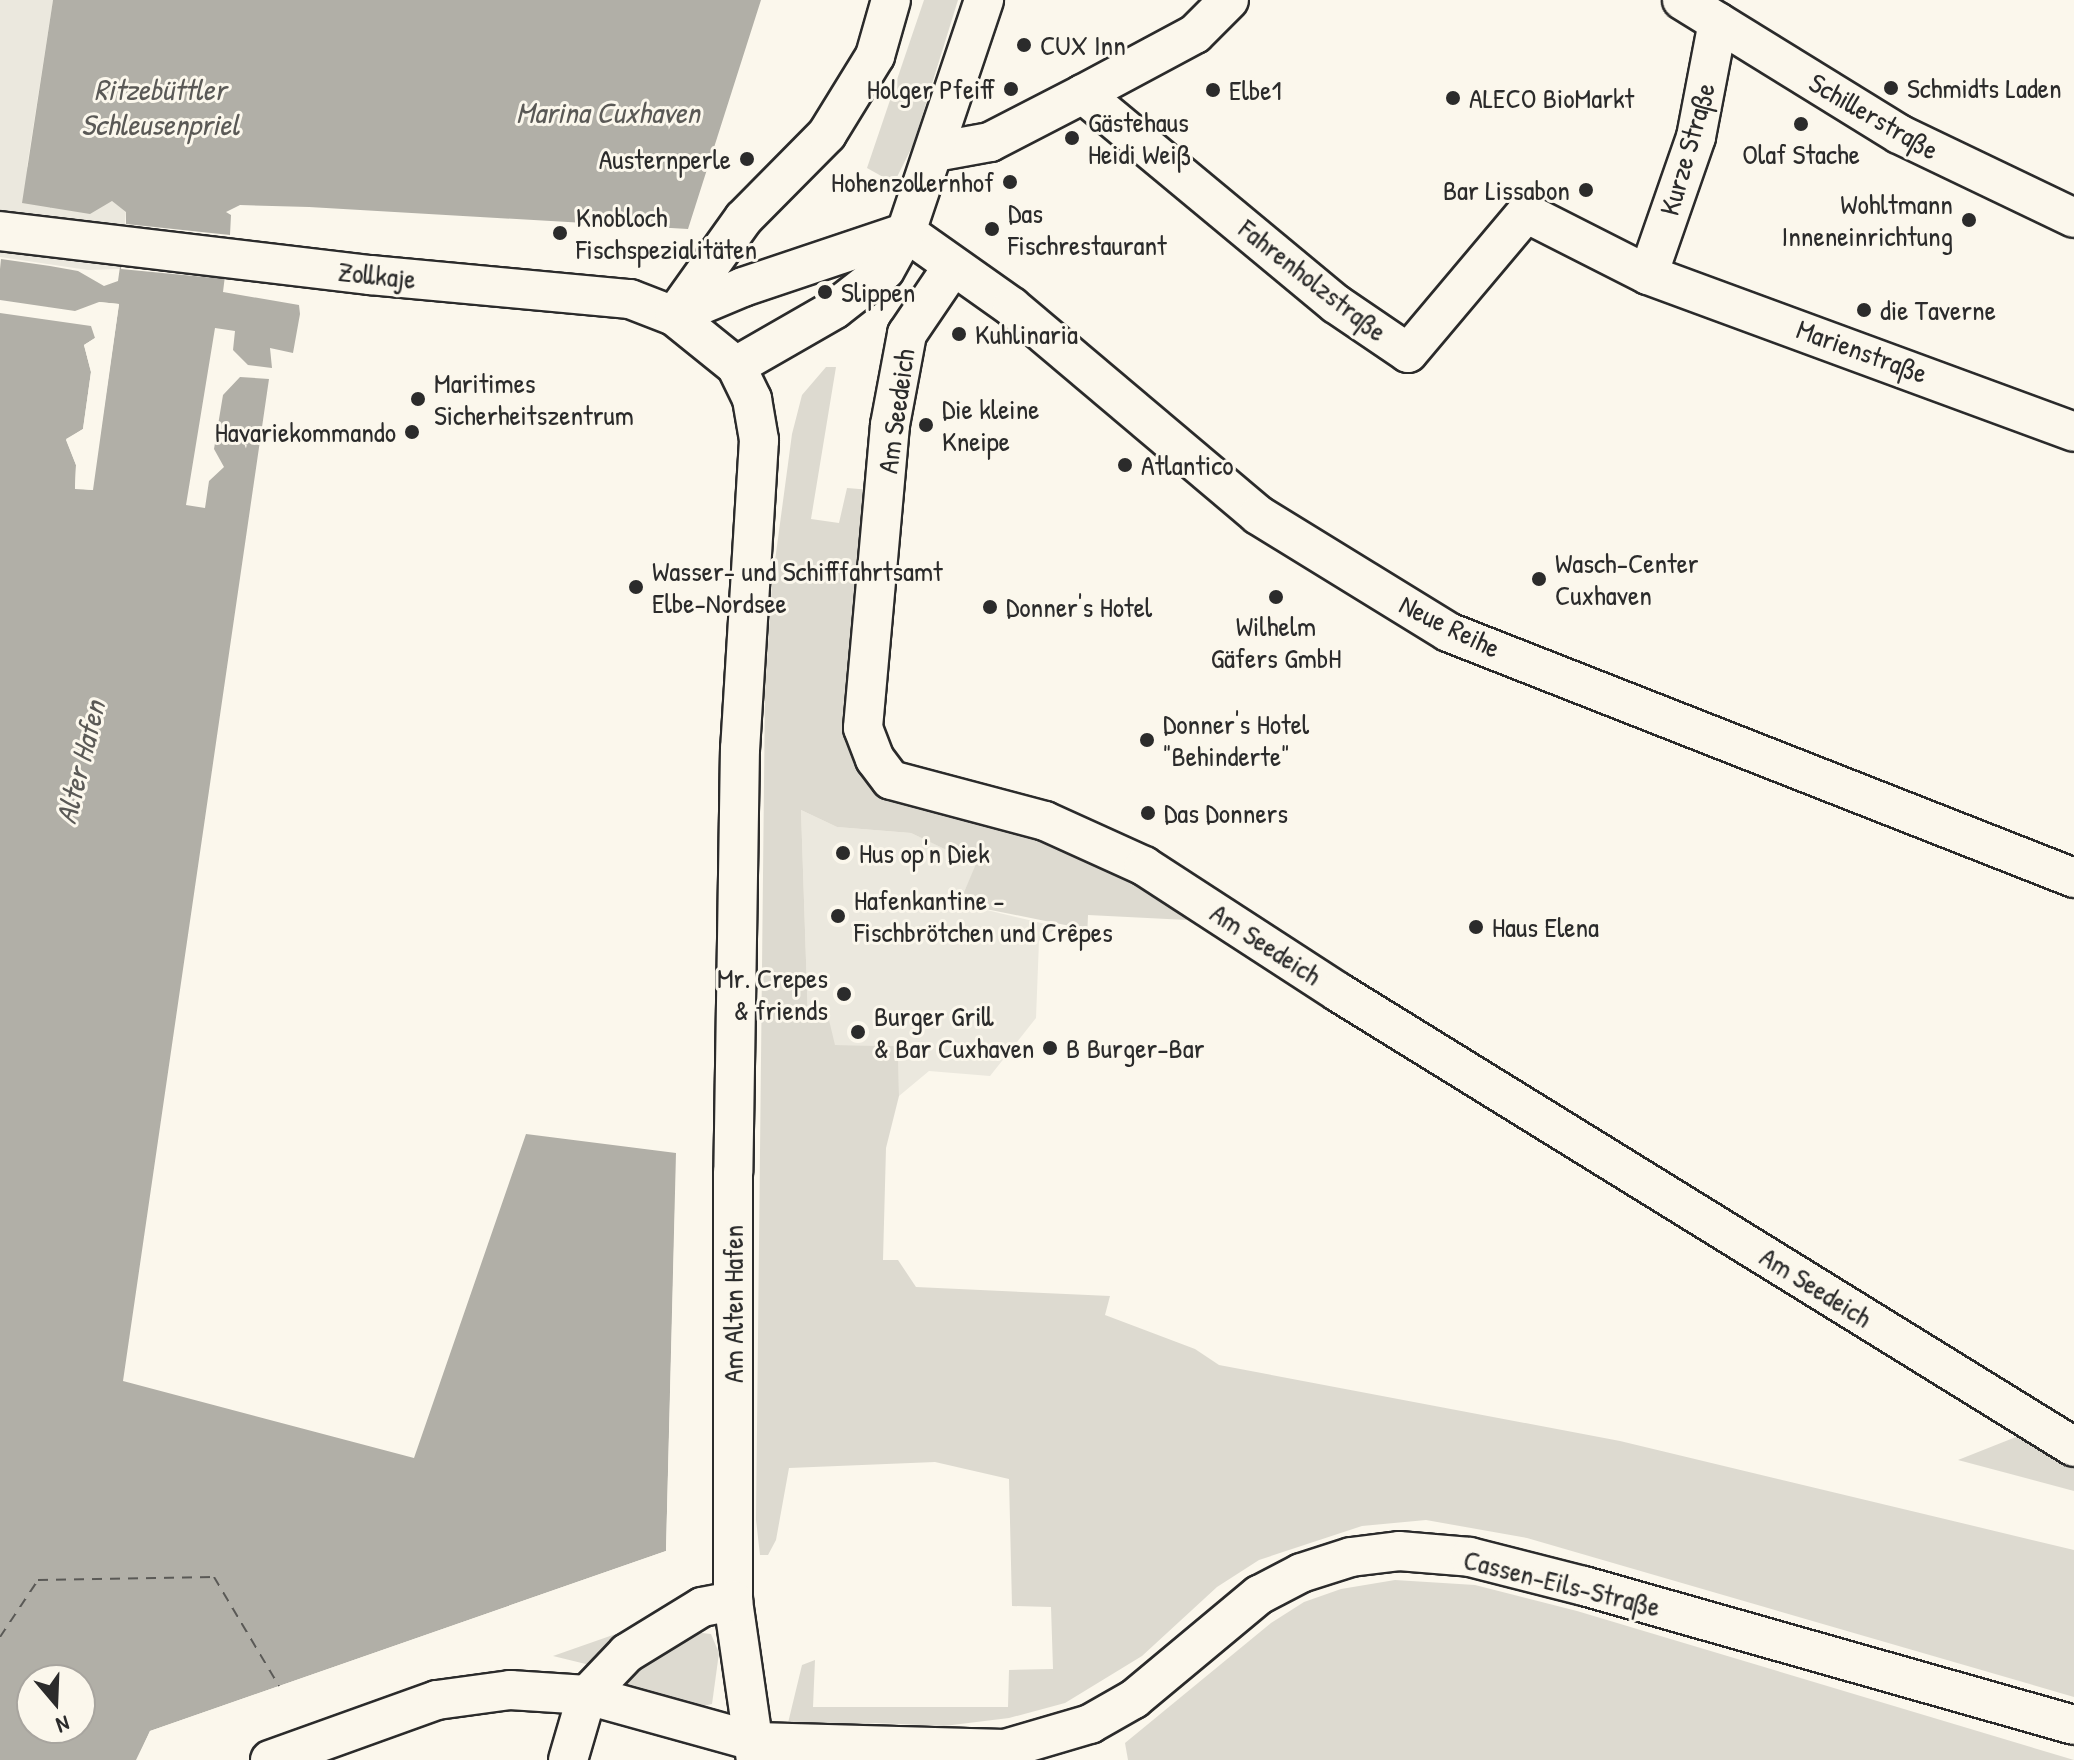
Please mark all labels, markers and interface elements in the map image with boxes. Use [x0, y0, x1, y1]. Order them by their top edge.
place label: CUX Inn [1040, 28, 1126, 62]
marker: CUX Inn [1015, 36, 1033, 54]
street label: Schillerstraße [1803, 65, 1945, 167]
water label: Ritzebüttler Schleusenpriel [81, 71, 239, 142]
place label: Schmidts Laden [1907, 71, 2062, 105]
place label: Holger Pfeiff [867, 72, 995, 106]
place label: Elbe1 [1229, 73, 1282, 107]
street label: Kurze Straße [1652, 79, 1722, 219]
marker: Schmidts Laden [1882, 79, 1900, 97]
marker: Holger Pfeiff [1002, 80, 1020, 98]
marker: Elbe1 [1204, 81, 1222, 99]
place label: ALECO BioMarkt [1469, 81, 1634, 115]
marker: ALECO BioMarkt [1444, 89, 1462, 107]
water label: Marina Cuxhaven [516, 94, 700, 130]
place label: Gästehaus Heidi Weiß [1088, 105, 1192, 171]
marker: Olaf Stache [1792, 115, 1810, 133]
marker: Gästehaus Heidi Weiß [1063, 129, 1081, 147]
place label: Olaf Stache [1742, 137, 1860, 171]
place label: Austernperle [599, 142, 731, 176]
marker: Austernperle [738, 150, 756, 168]
place label: Hohenzollernhof [831, 165, 994, 199]
marker: Hohenzollernhof [1001, 173, 1019, 191]
place label: Bar Lissabon [1443, 173, 1570, 207]
marker: Bar Lissabon [1577, 181, 1595, 199]
place label: Wohltmann Inneneinrichtung [1782, 187, 1953, 253]
place label: Das Fischrestaurant [1008, 196, 1167, 262]
place label: Knobloch Fischspezialitäten [576, 200, 757, 266]
marker: Wohltmann Inneneinrichtung [1960, 211, 1978, 229]
street label: Fahrenholzstraße [1232, 212, 1394, 348]
marker: Das Fischrestaurant [983, 220, 1001, 238]
marker: Knobloch Fischspezialitäten [551, 224, 569, 242]
street label: Zollkaje [337, 254, 417, 296]
place label: Slippen [841, 275, 915, 309]
marker: Slippen [816, 283, 834, 301]
place label: die Taverne [1880, 293, 1996, 327]
marker: die Taverne [1855, 301, 1873, 319]
street label: Marienstraße [1792, 312, 1932, 390]
place label: Kuhlinaria [975, 317, 1078, 351]
marker: Kuhlinaria [950, 325, 968, 343]
street label: Am Seedeich [871, 347, 921, 475]
place label: Maritimes Sicherheitszentrum [434, 366, 634, 432]
marker: Maritimes Sicherheitszentrum [409, 390, 427, 408]
place label: Die kleine Kneipe [942, 392, 1039, 458]
place label: Havariekommando [215, 415, 396, 449]
marker: Die kleine Kneipe [917, 416, 935, 434]
marker: Havariekommando [403, 423, 421, 441]
place label: Atlantico [1141, 448, 1233, 482]
marker: Atlantico [1116, 456, 1134, 474]
place label: Wasch-Center Cuxhaven [1555, 546, 1699, 612]
place label: Wasser- und Schifffahrtsamt Elbe-Nordsee [652, 554, 943, 620]
marker: Wasch-Center Cuxhaven [1530, 570, 1548, 588]
marker: Wasser- und Schifffahrtsamt Elbe-Nordsee [627, 578, 645, 596]
street label: Neue Reihe [1394, 587, 1506, 665]
marker: Wilhelm Gäfers GmbH [1267, 588, 1285, 606]
place label: Donner's Hotel [1006, 590, 1152, 624]
marker: Donner's Hotel [981, 598, 999, 616]
place label: Wilhelm Gäfers GmbH [1211, 609, 1341, 675]
water label: Alter Hafen [47, 697, 113, 827]
place label: Donner's Hotel "Behinderte" [1163, 707, 1309, 773]
marker: Donner's Hotel "Behinderte" [1138, 731, 1156, 749]
place label: Das Donners [1164, 796, 1288, 830]
marker: Das Donners [1139, 804, 1157, 822]
place label: Hus op'n Diek [859, 836, 990, 870]
marker: Hus op'n Diek [834, 844, 852, 862]
place label: Hafenkantine - Fischbrötchen und Crêpes [854, 883, 1113, 949]
street label: Am Seedeich [1204, 896, 1328, 992]
marker: Hafenkantine - Fischbrötchen und Crêpes [829, 907, 847, 925]
place label: Haus Elena [1492, 910, 1599, 944]
marker: Haus Elena [1467, 918, 1485, 936]
place label: Mr. Crepes & friends [717, 961, 828, 1027]
marker: Mr. Crepes & friends [835, 985, 853, 1003]
place label: Burger Grill & Bar Cuxhaven [874, 999, 1034, 1065]
marker: Burger Grill & Bar Cuxhaven [849, 1023, 867, 1041]
place label: B Burger-Bar [1066, 1031, 1204, 1065]
marker: B Burger-Bar [1041, 1039, 1059, 1057]
street label: Am Alten Hafen [716, 1225, 750, 1383]
street label: Am Seedeich [1754, 1240, 1878, 1334]
street label: Cassen-Eils-Straße [1460, 1542, 1664, 1624]
north arrow [16, 1664, 96, 1744]
text: N [53, 1709, 74, 1741]

